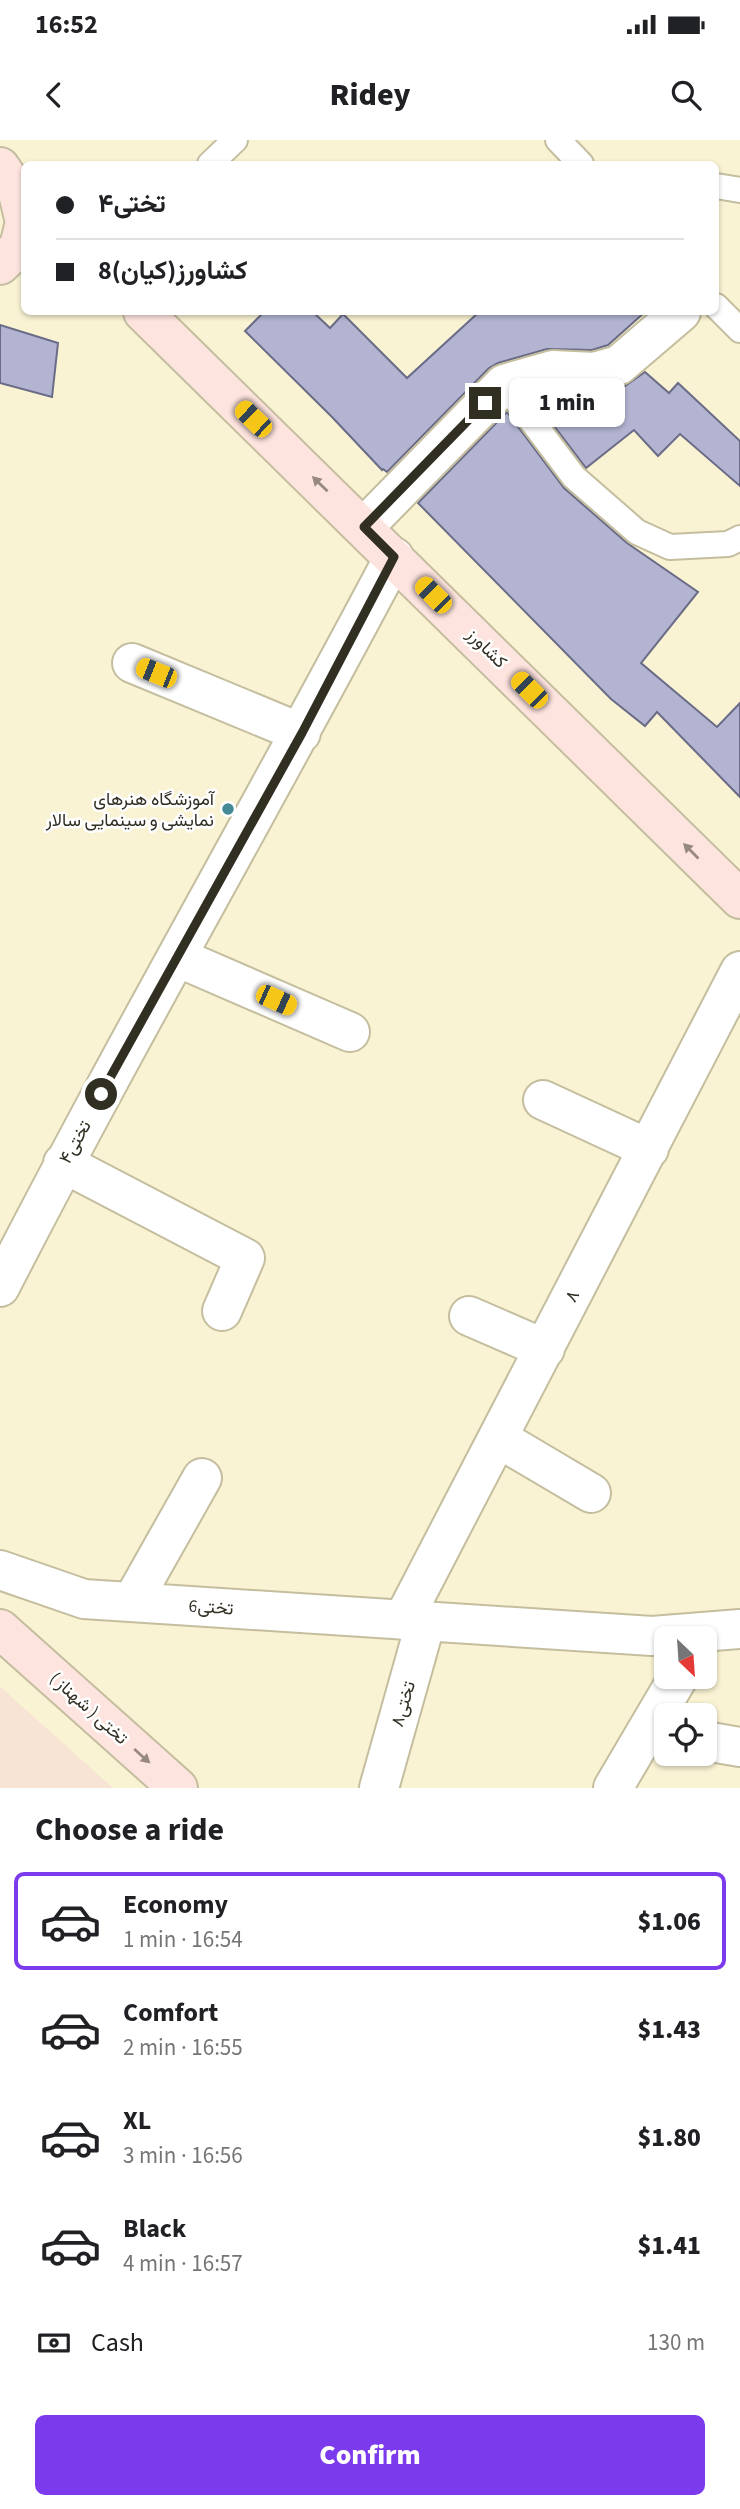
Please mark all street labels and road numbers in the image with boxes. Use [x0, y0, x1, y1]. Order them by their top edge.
street label: کشاورز [460, 622, 512, 674]
street label: تختی۴ [53, 1116, 98, 1169]
street label: ۸ [559, 1286, 586, 1307]
street label: 6تختی [188, 1593, 234, 1622]
street label: تختی ( شهناز ) [44, 1666, 133, 1750]
street label: تختی۸ [385, 1678, 422, 1730]

